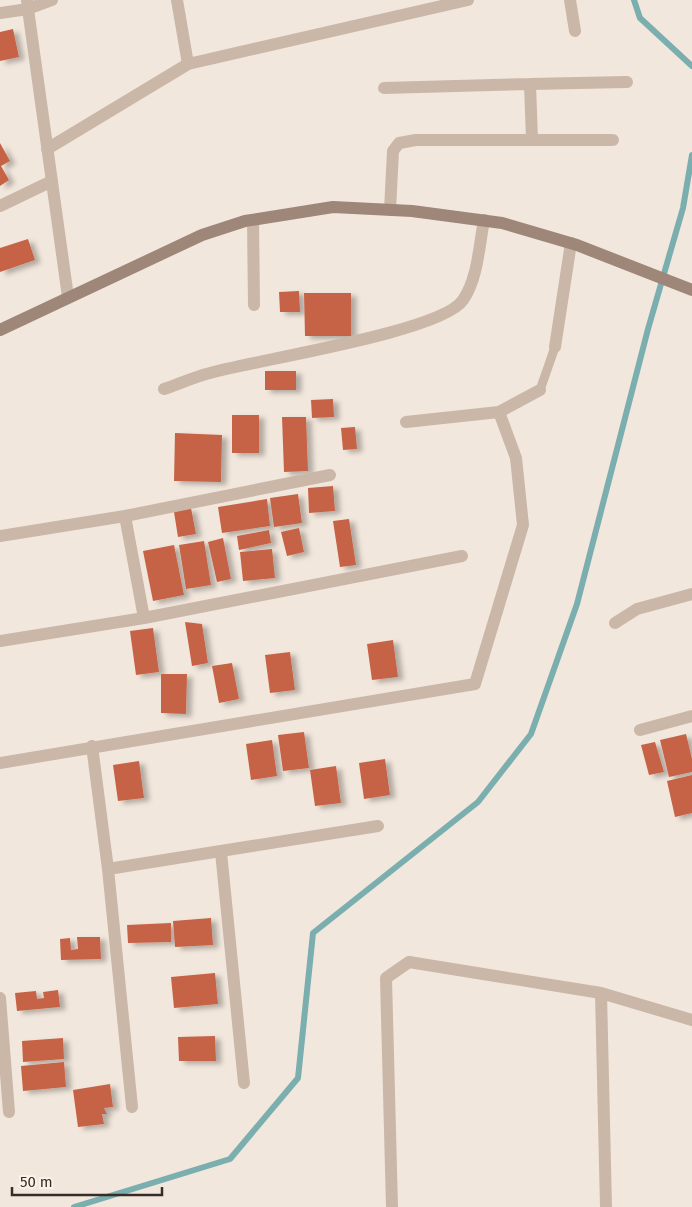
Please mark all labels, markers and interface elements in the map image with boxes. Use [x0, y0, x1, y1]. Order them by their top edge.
scale bar [12, 1164, 162, 1196]
text: 50 m [20, 1173, 53, 1191]

